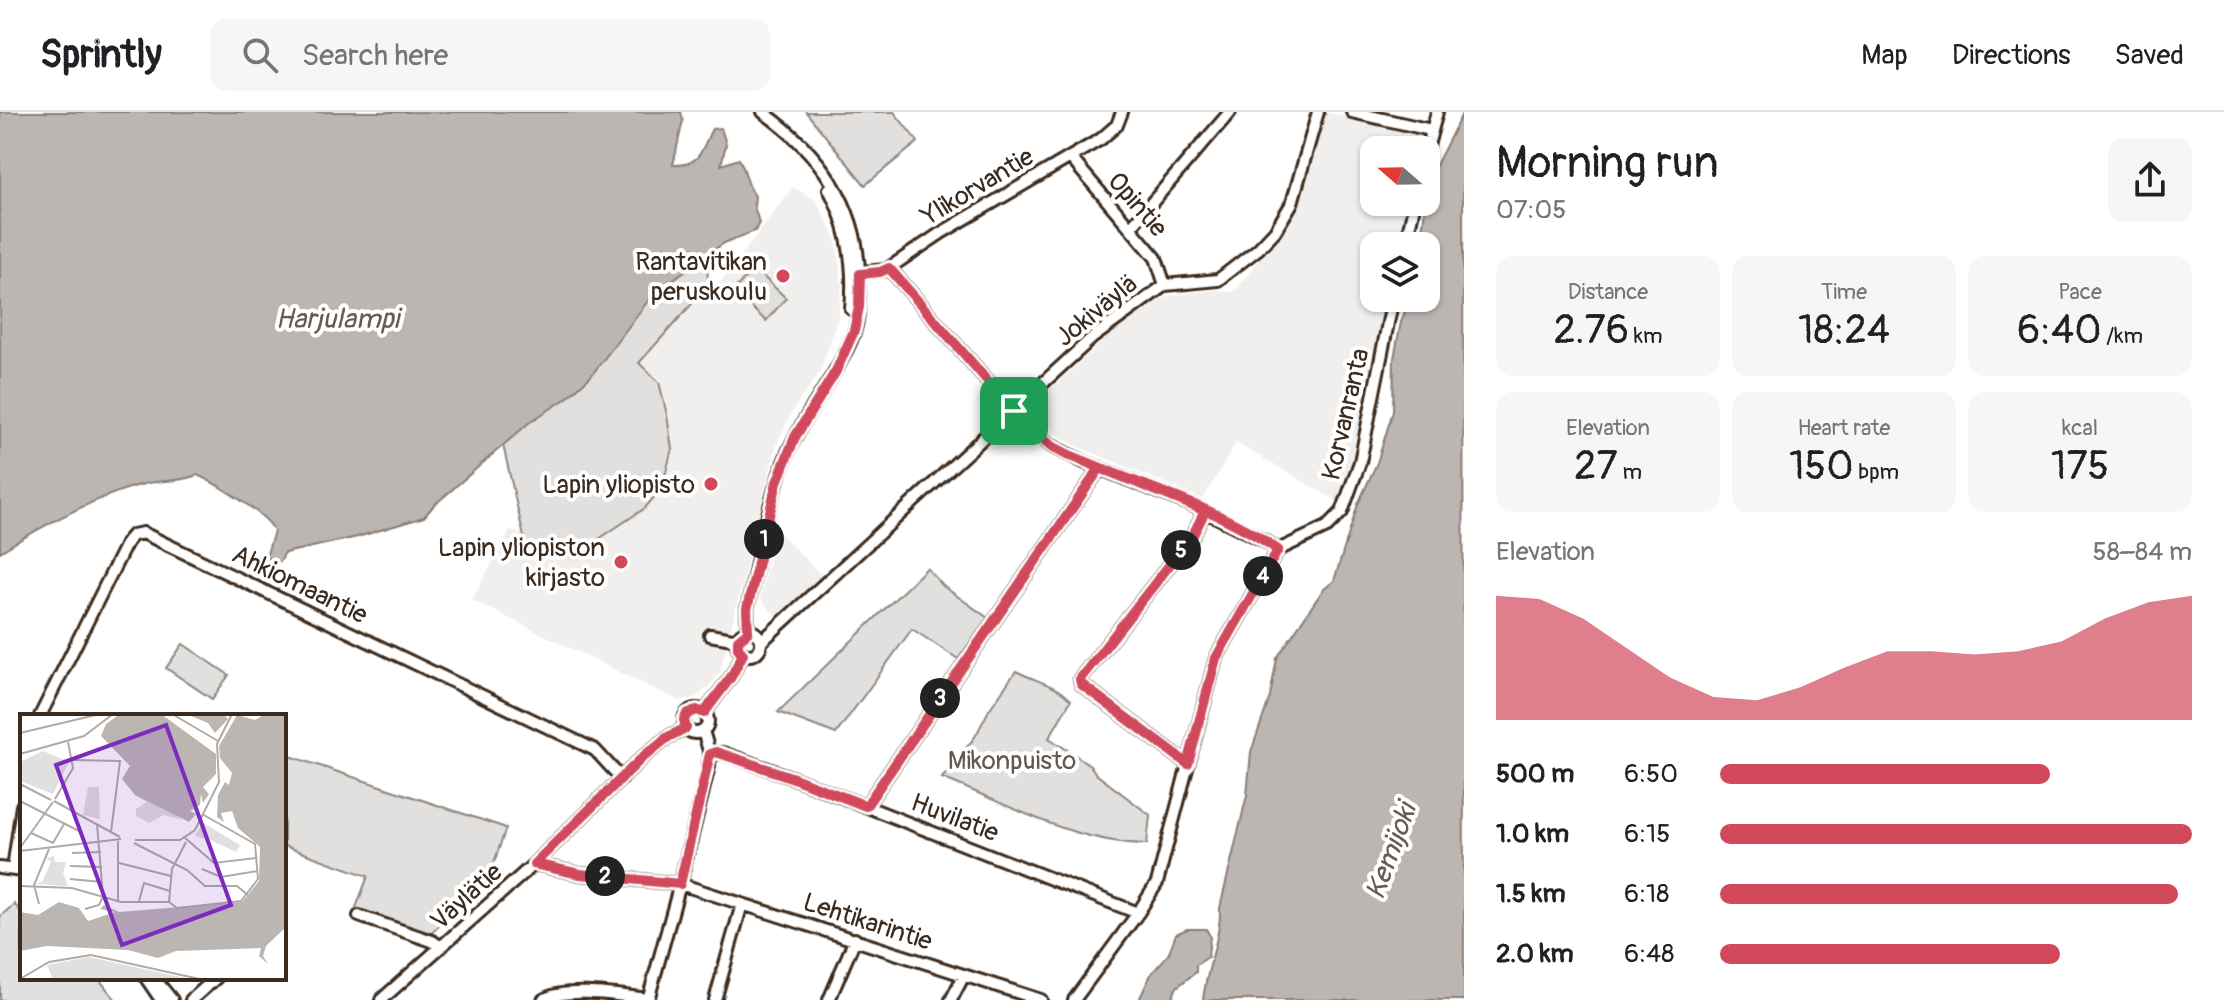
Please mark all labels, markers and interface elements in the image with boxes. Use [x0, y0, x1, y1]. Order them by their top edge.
search box [210, 19, 770, 91]
text: Sprintly [40, 31, 162, 79]
icon: search [238, 33, 282, 77]
text: Search here [302, 37, 448, 74]
text: Map [1861, 38, 1908, 73]
text: Directions [1952, 38, 2071, 73]
text: Saved [2115, 38, 2184, 73]
north arrow [1360, 136, 1440, 216]
map controls [1360, 136, 1440, 312]
text: Morning run [1496, 136, 1719, 191]
button: share [2108, 138, 2192, 222]
street label: Ylikorvantie [915, 141, 1040, 233]
street label: Opintie [1100, 166, 1174, 244]
text: 07:05 [1496, 194, 1566, 226]
button: layers [1360, 232, 1440, 312]
place label: Rantavitikan peruskoulu [635, 246, 767, 308]
marker: Rantavitikan peruskoulu [774, 267, 792, 285]
street label: Jokiväylä [1049, 268, 1144, 354]
text: Distance [1568, 278, 1648, 306]
text: Time [1821, 278, 1867, 306]
text: Pace [2058, 278, 2102, 306]
water label: Harjulampi [275, 302, 403, 337]
text: 2.76 [1553, 306, 1629, 355]
text: 18:24 [1798, 306, 1890, 355]
text: 6:40 [2017, 306, 2102, 355]
text: km [1629, 322, 1663, 350]
text: /km [2102, 322, 2143, 350]
street label: Korvanranta [1315, 345, 1377, 483]
pin [980, 377, 1048, 445]
icon: arrive [992, 389, 1036, 433]
text: Elevation [1566, 414, 1650, 442]
text: Heart rate [1798, 414, 1890, 442]
text: kcal [2062, 414, 2098, 442]
text: 27 [1574, 442, 1618, 491]
text: 150 [1789, 442, 1854, 491]
text: 175 [2051, 442, 2109, 491]
text: m [1618, 458, 1642, 486]
text: bpm [1854, 458, 1899, 486]
place label: Lapin yliopisto [542, 469, 695, 501]
marker: Lapin yliopisto [702, 475, 720, 493]
pin: 1 [744, 519, 784, 559]
text: 1 [760, 525, 768, 553]
pin: 5 [1161, 530, 1201, 570]
place label: Lapin yliopiston kirjasto [438, 532, 605, 594]
text: 5 [1175, 536, 1187, 564]
text: Elevation [1496, 536, 1595, 568]
text: 58–84 m [2093, 536, 2192, 568]
street label: Ahkiomaantie [227, 538, 373, 631]
marker: Lapin yliopiston kirjasto [612, 553, 630, 571]
pin: 4 [1243, 556, 1283, 596]
text: 4 [1257, 562, 1269, 590]
pin: 3 [920, 678, 960, 718]
text: 3 [934, 684, 946, 712]
inset map [20, 714, 286, 980]
park label: Mikonpuisto [948, 745, 1076, 777]
text: 500 m [1496, 758, 1574, 790]
text: 6:50 [1624, 758, 1678, 790]
street label: Huvilatie [906, 787, 1003, 849]
water label: Kemijoki [1358, 795, 1426, 904]
text: 1.0 km [1496, 818, 1569, 850]
text: 6:15 [1624, 818, 1670, 850]
street label: Väylätie [424, 856, 509, 937]
pin: 2 [585, 856, 625, 896]
text: 2 [599, 862, 611, 890]
text: 1.5 km [1496, 878, 1566, 910]
text: 6:18 [1624, 878, 1669, 910]
street label: Lehtikarintie [799, 886, 936, 958]
text: 2.0 km [1496, 938, 1574, 970]
text: 6:48 [1624, 938, 1674, 970]

